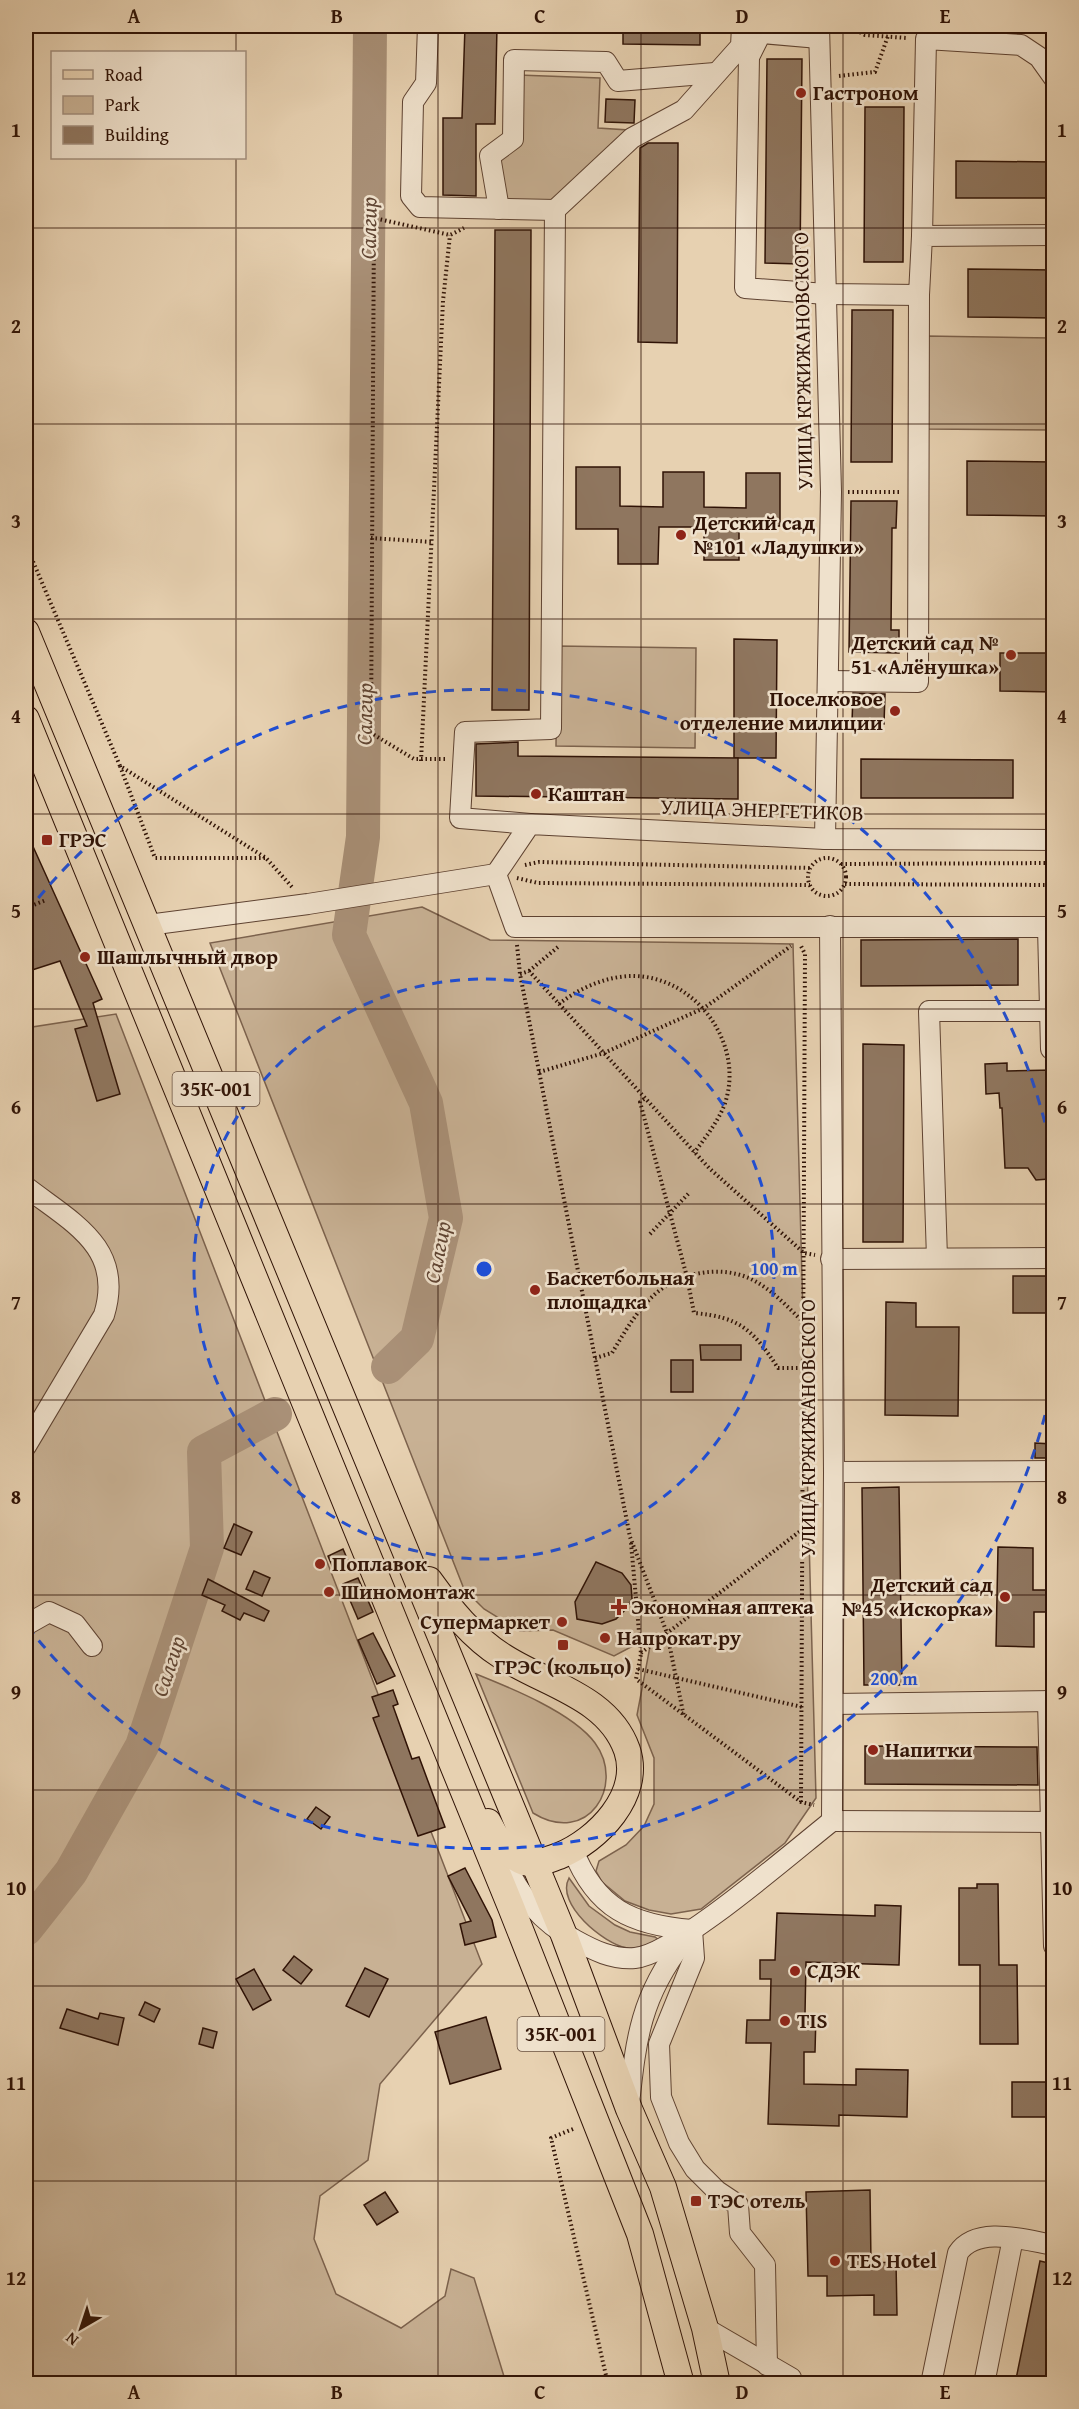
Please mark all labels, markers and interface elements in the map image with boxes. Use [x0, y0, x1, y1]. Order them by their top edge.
text: A [128, 1, 141, 30]
text: B [331, 1, 343, 30]
text: C [534, 1, 546, 30]
text: D [735, 1, 749, 30]
text: E [940, 1, 951, 30]
legend [51, 51, 246, 159]
text: Road [105, 61, 143, 88]
place label: Гастроном [813, 77, 919, 108]
marker: Гастроном [794, 86, 808, 100]
text: Park [105, 91, 141, 118]
text: 1 [11, 115, 21, 144]
text: 1 [1057, 115, 1067, 144]
text: Building [105, 121, 169, 148]
water label: Салгир [351, 197, 385, 259]
street label: УЛИЦА КРЖИЖАНОВСКОГО [785, 232, 820, 490]
text: 2 [11, 311, 21, 340]
text: 2 [1057, 311, 1067, 340]
text: 3 [11, 506, 21, 535]
text: 3 [1057, 506, 1067, 535]
place label: Детский сад №101 «Ладушки» [692, 507, 864, 562]
marker: Детский сад №101 «Ладушки» [674, 528, 688, 542]
place label: Детский сад № 51 «Алёнушка» [851, 627, 999, 682]
marker: Детский сад № 51 «Алёнушка» [1004, 648, 1018, 662]
water label: Салгир [347, 683, 381, 745]
place label: Поселковое отделение милиции [680, 683, 883, 738]
text: 4 [11, 701, 21, 730]
text: 4 [1057, 701, 1067, 730]
marker: Поселковое отделение милиции [888, 704, 902, 718]
place label: Каштан [548, 778, 625, 809]
marker: Каштан [529, 787, 543, 801]
street label: УЛИЦА ЭНЕРГЕТИКОВ [660, 790, 864, 829]
place label: ГРЭС [59, 824, 107, 855]
marker: ГРЭС [40, 833, 54, 847]
text: 5 [11, 896, 21, 925]
text: 5 [1057, 896, 1067, 925]
place label: Шашлычный двор [97, 941, 278, 972]
marker: Шашлычный двор [78, 950, 92, 964]
road number: 35К-001 [172, 1072, 260, 1106]
text: 6 [11, 1092, 21, 1121]
text: 6 [1057, 1092, 1067, 1121]
water label: Салгир [415, 1218, 459, 1286]
text: 100 m [750, 1255, 798, 1282]
centre of rings [474, 1259, 494, 1279]
place label: Баскетбольная площадка [547, 1262, 695, 1317]
marker: Баскетбольная площадка [528, 1283, 542, 1297]
text: 7 [11, 1287, 21, 1316]
text: 7 [1057, 1287, 1067, 1316]
street label: УЛИЦА КРЖИЖАНОВСКОГО [792, 1299, 823, 1557]
text: 8 [11, 1482, 21, 1511]
text: 8 [1057, 1482, 1067, 1511]
place label: Поплавок [332, 1548, 428, 1579]
marker: Поплавок [313, 1557, 327, 1571]
place label: Детский сад №45 «Искорка» [842, 1569, 993, 1624]
place label: Шиномонтаж [341, 1576, 475, 1607]
marker: Шиномонтаж [322, 1585, 336, 1599]
marker: Детский сад №45 «Искорка» [998, 1590, 1012, 1604]
place label: Экономная аптека [631, 1591, 814, 1622]
marker: Экономная аптека [612, 1600, 626, 1614]
place label: Супермаркет [420, 1606, 551, 1637]
marker: Супермаркет [555, 1615, 569, 1629]
place label: Напрокат.ру [617, 1622, 741, 1653]
water label: Салгир [143, 1631, 193, 1701]
marker: Напрокат.ру [598, 1631, 612, 1645]
marker: ГРЭС (кольцо) [556, 1638, 570, 1652]
place label: ГРЭС (кольцо) [494, 1651, 632, 1682]
text: 200 m [870, 1665, 918, 1692]
text: 9 [11, 1677, 21, 1706]
text: 9 [1057, 1677, 1067, 1706]
place label: Напитки [885, 1734, 972, 1765]
marker: Напитки [866, 1743, 880, 1757]
text: 10 [6, 1873, 26, 1902]
text: 10 [1052, 1873, 1072, 1902]
place label: СДЭК [807, 1955, 860, 1986]
marker: СДЭК [788, 1964, 802, 1978]
place label: TIS [797, 2005, 828, 2036]
marker: TIS [778, 2014, 792, 2028]
road number: 35К-001 [518, 2017, 604, 2051]
text: 11 [6, 2068, 26, 2097]
text: 11 [1052, 2068, 1072, 2097]
place label: ТЭС отель [708, 2185, 806, 2216]
marker: ТЭС отель [689, 2194, 703, 2208]
place label: TES Hotel [847, 2245, 937, 2276]
marker: TES Hotel [828, 2254, 842, 2268]
text: 12 [6, 2263, 26, 2292]
text: 12 [1052, 2263, 1072, 2292]
north arrow [51, 2298, 111, 2358]
text: N [60, 2327, 83, 2352]
text: A [128, 2377, 141, 2406]
text: B [331, 2377, 343, 2406]
text: C [534, 2377, 546, 2406]
text: D [735, 2377, 749, 2406]
text: E [940, 2377, 951, 2406]

